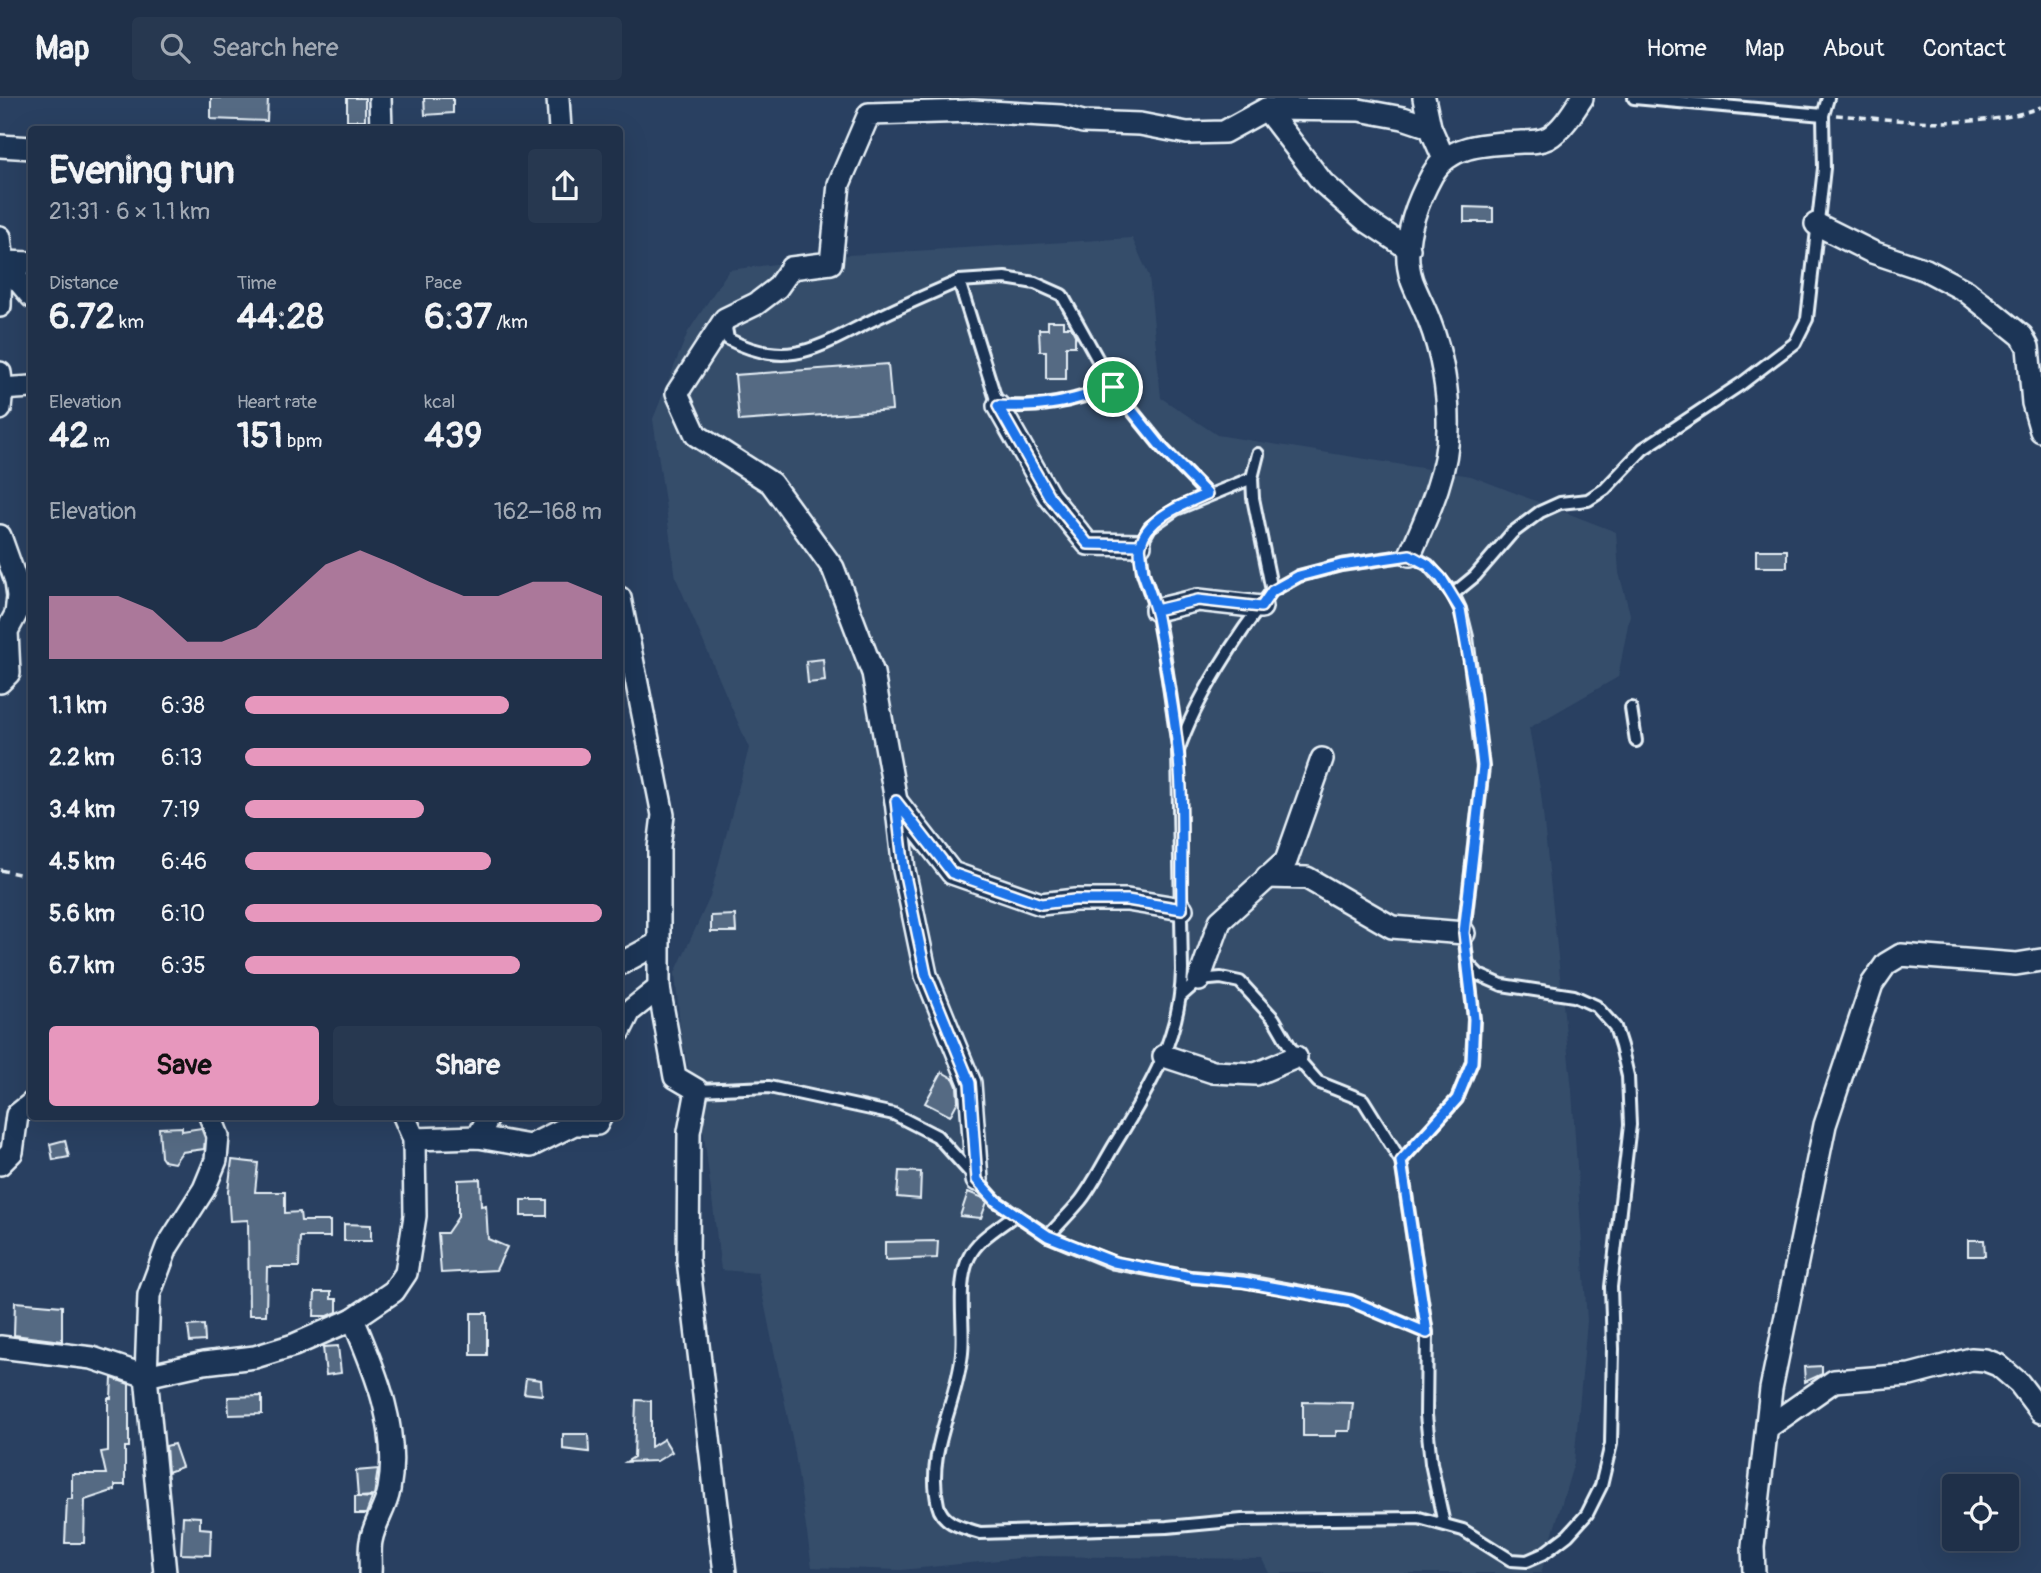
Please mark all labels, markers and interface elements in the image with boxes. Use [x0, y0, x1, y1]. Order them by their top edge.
search box [132, 17, 622, 80]
text: Map [35, 28, 90, 69]
icon: search [156, 29, 194, 67]
text: Search here [212, 32, 339, 64]
text: Home [1646, 34, 1707, 63]
text: Map [1745, 34, 1785, 63]
text: About [1823, 34, 1885, 63]
text: Contact [1923, 34, 2006, 63]
text: Evening run [49, 147, 235, 195]
button: share [528, 149, 602, 223]
text: 21:31 · 6 × 1.1 km [49, 197, 210, 226]
text: Distance [49, 271, 118, 295]
text: Time [237, 271, 276, 295]
text: Pace [424, 271, 462, 295]
text: 6.72 [49, 295, 115, 339]
text: 44:28 [237, 295, 324, 339]
text: 6:37 [424, 295, 492, 339]
text: km [115, 310, 144, 334]
text: /km [492, 310, 528, 334]
pin [1083, 357, 1143, 417]
icon: arrive [1094, 368, 1132, 406]
text: Elevation [49, 390, 121, 414]
text: Heart rate [237, 390, 317, 414]
text: kcal [424, 390, 455, 414]
text: 42 [49, 414, 89, 458]
text: 151 [237, 414, 283, 458]
text: 439 [424, 414, 482, 458]
text: m [89, 429, 110, 453]
text: bpm [283, 429, 322, 453]
text: Elevation [49, 497, 137, 526]
text: 162–168 m [494, 497, 602, 526]
text: 1.1 km [49, 691, 107, 720]
text: 6:38 [161, 691, 205, 720]
text: 2.2 km [49, 743, 115, 772]
text: 6:13 [161, 743, 202, 772]
text: 3.4 km [49, 795, 115, 824]
text: 7:19 [161, 795, 200, 824]
text: 4.5 km [49, 847, 115, 876]
text: 6:46 [161, 847, 207, 876]
text: 5.6 km [49, 899, 115, 928]
text: 6:10 [161, 899, 205, 928]
text: 6.7 km [49, 951, 115, 980]
text: 6:35 [161, 951, 206, 980]
button: Save [49, 1026, 319, 1106]
button: Share [333, 1026, 602, 1106]
map controls [1942, 1474, 2019, 1551]
button: locate [1942, 1474, 2019, 1551]

